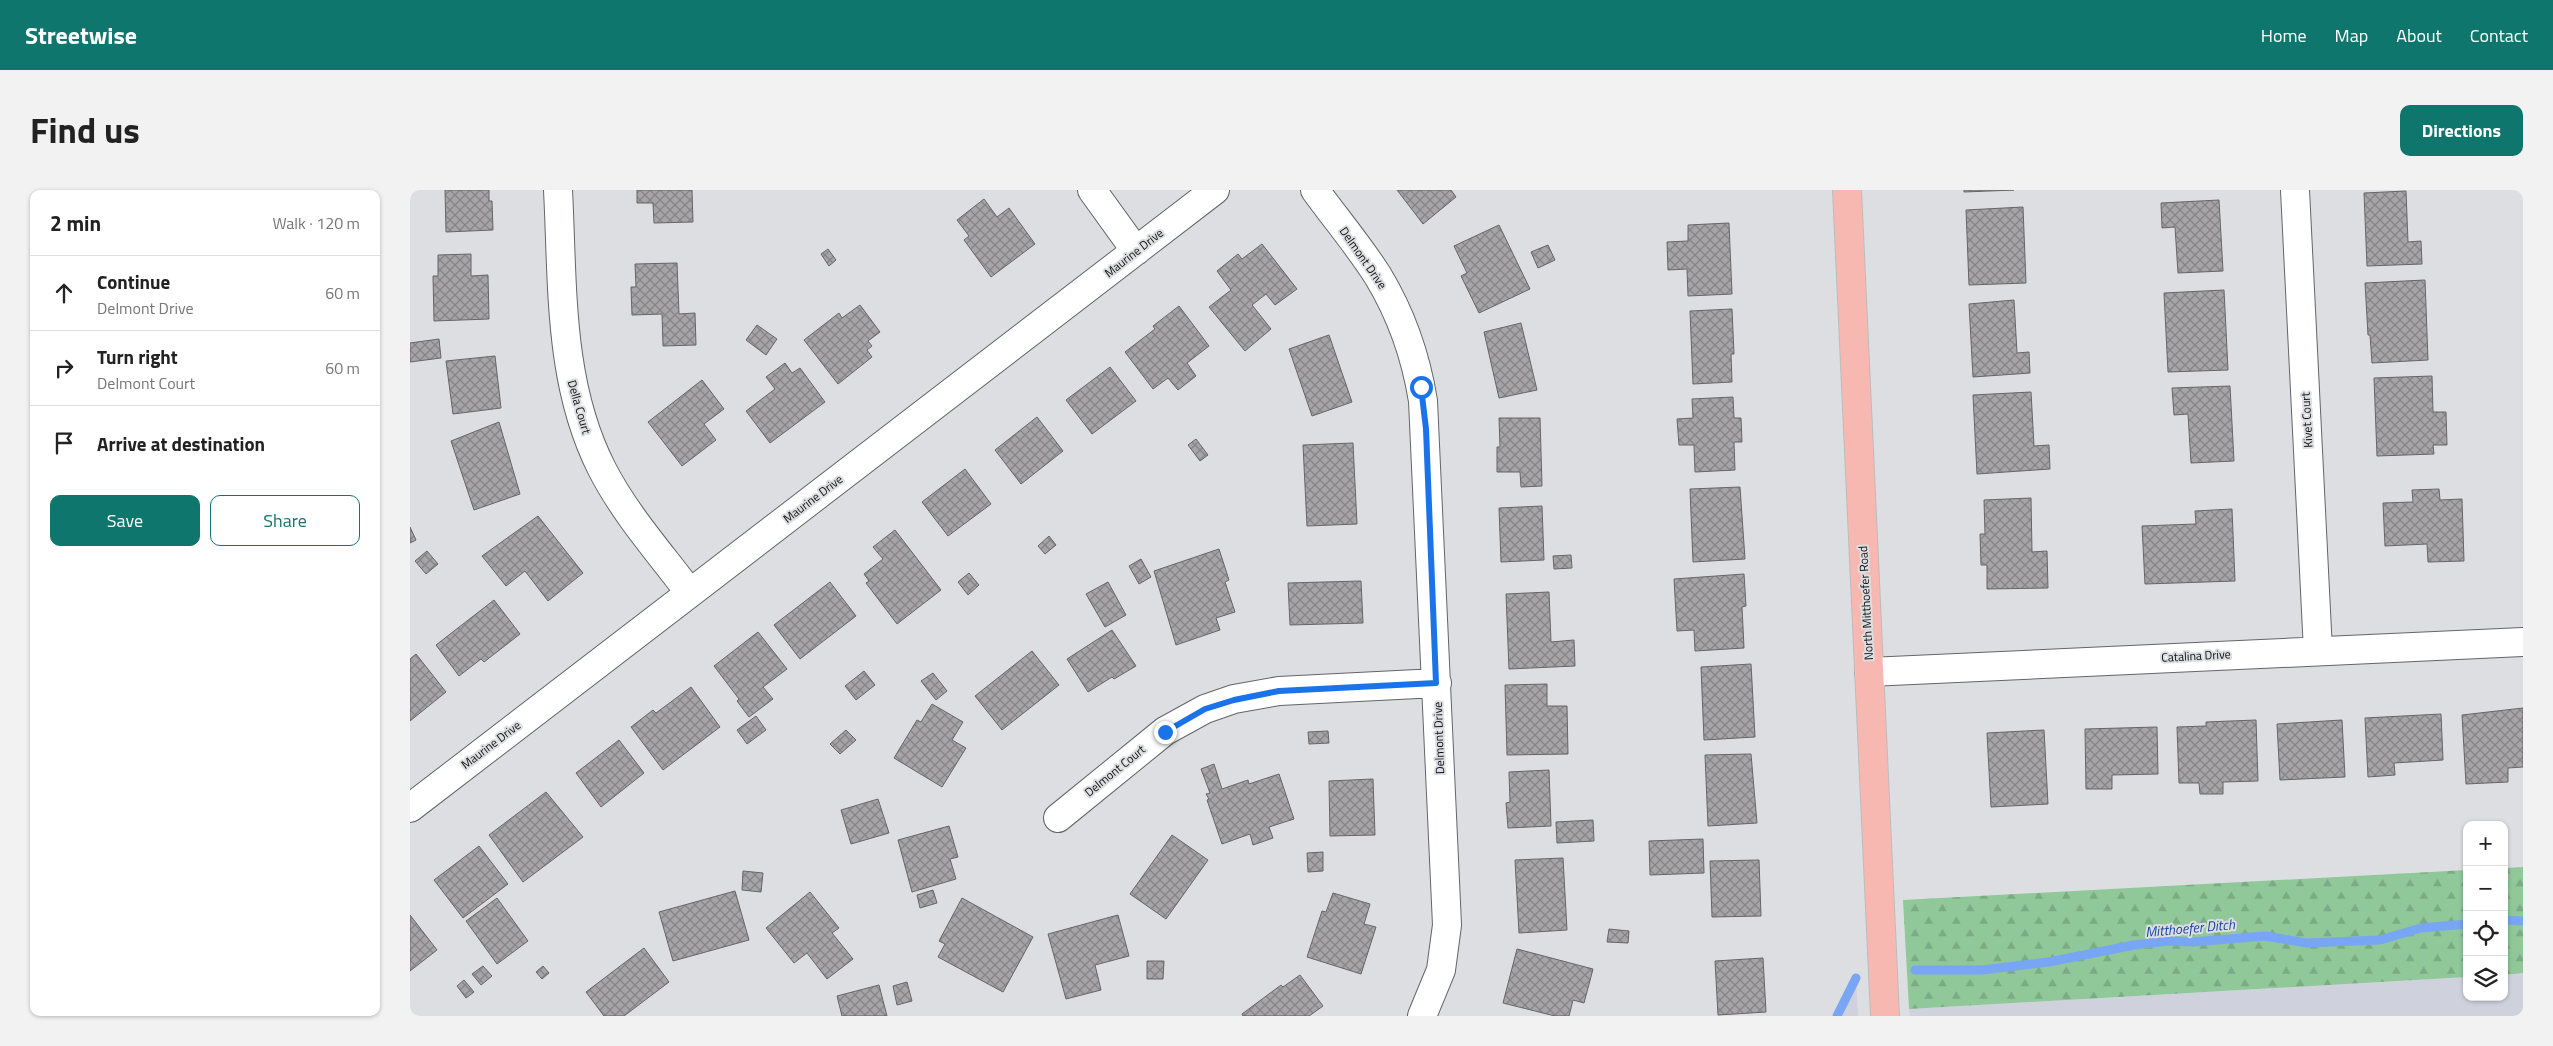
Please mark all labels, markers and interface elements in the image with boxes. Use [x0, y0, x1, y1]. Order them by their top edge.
text: Streetwise [25, 17, 137, 53]
text: Home [2261, 22, 2307, 49]
text: Map [2335, 22, 2368, 49]
text: About [2396, 22, 2442, 49]
text: Contact [2470, 22, 2528, 49]
text: Find us [30, 103, 140, 157]
button: Directions [2400, 105, 2523, 156]
text: 2 min [50, 207, 101, 239]
text: Walk · 120 m [272, 211, 360, 235]
street label: Maurine Drive [1100, 223, 1167, 282]
street label: Delmont Drive [1335, 223, 1392, 293]
text: Continue [97, 267, 170, 296]
icon: ahead [50, 279, 78, 307]
text: 60 m [325, 281, 360, 305]
text: Delmont Drive [97, 296, 194, 320]
text: Turn right [97, 342, 178, 371]
icon: right [50, 354, 78, 382]
text: 60 m [325, 356, 360, 380]
text: Delmont Court [97, 371, 195, 395]
route start [1410, 376, 1433, 399]
street label: Della Court [563, 378, 596, 437]
street label: Kivet Court [2296, 391, 2317, 448]
icon: arrive [50, 429, 78, 457]
text: Arrive at destination [97, 429, 265, 458]
street label: Maurine Drive [779, 470, 847, 527]
button: Save [50, 495, 200, 546]
button: Share [210, 495, 360, 546]
street label: North Mitthoefer Road [1853, 545, 1878, 661]
street label: Catalina Drive [2161, 644, 2231, 667]
street label: Delmont Drive [1428, 701, 1449, 775]
street label: Maurine Drive [457, 716, 525, 773]
route end [1154, 721, 1177, 744]
street label: Delmont Court [1080, 740, 1150, 801]
map controls [2463, 821, 2508, 1001]
button: + [2463, 821, 2508, 866]
button: − [2463, 866, 2508, 911]
button: locate [2463, 911, 2508, 956]
water label: Mitthoefer Ditch [2144, 913, 2237, 942]
button: layers [2463, 956, 2508, 1001]

